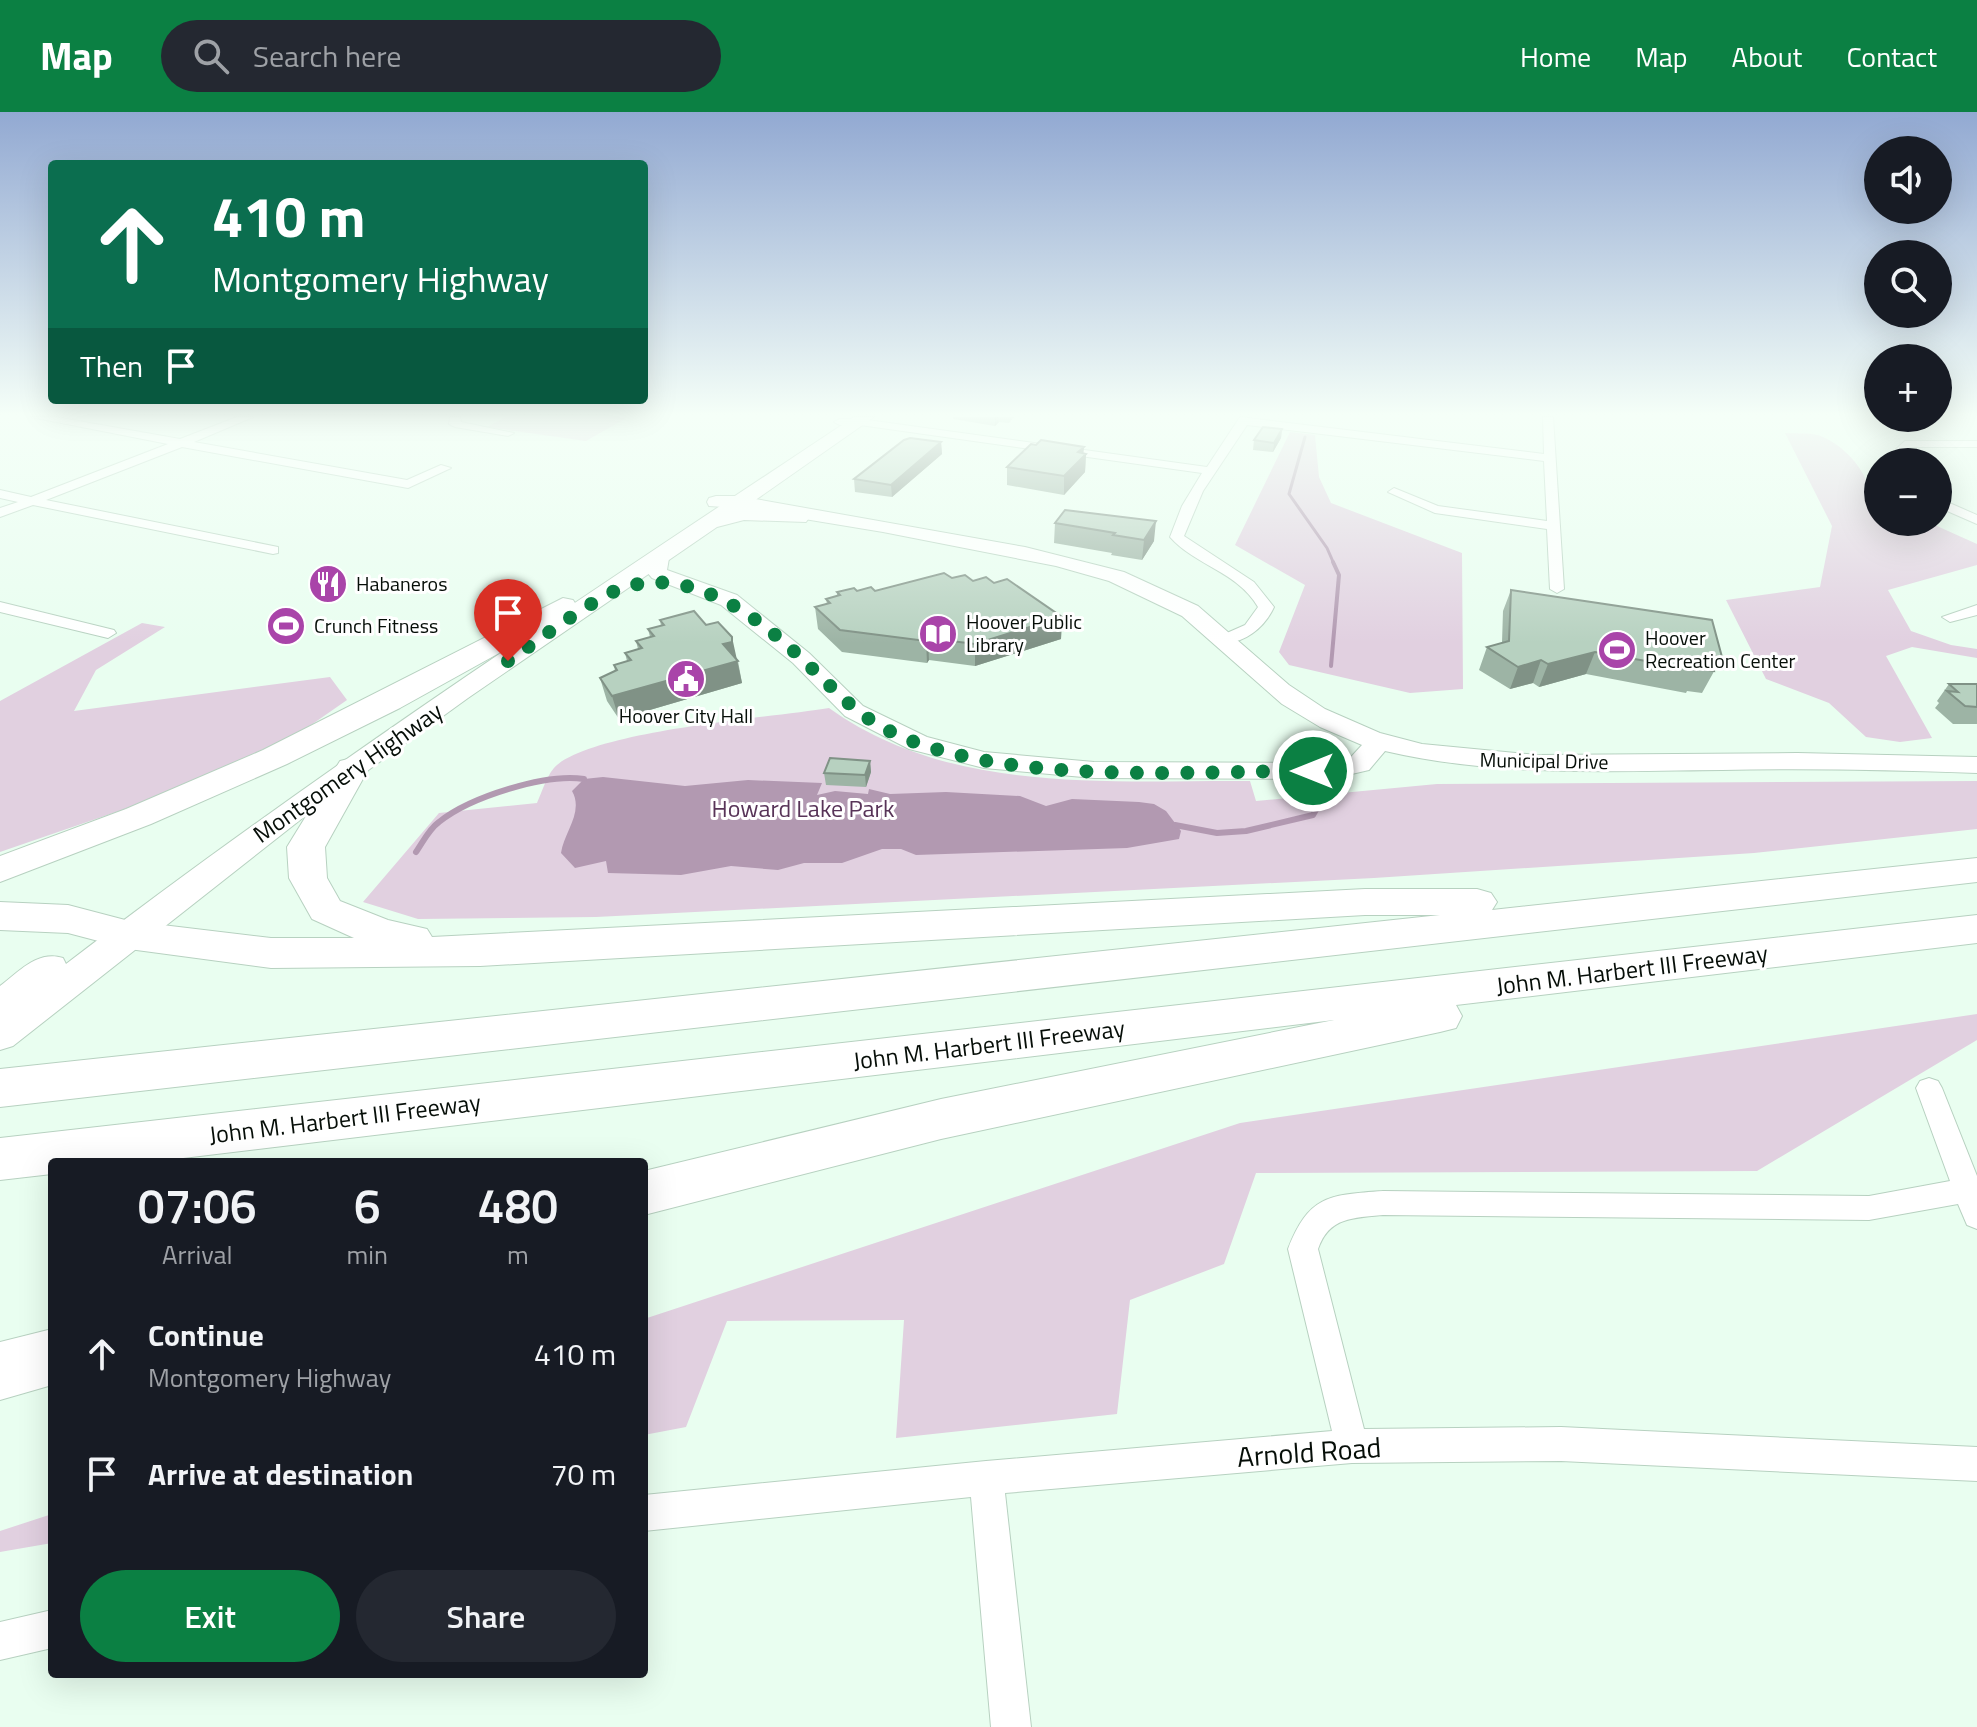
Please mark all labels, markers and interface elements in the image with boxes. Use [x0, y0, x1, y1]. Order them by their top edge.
search box [161, 20, 721, 92]
text: Map [40, 27, 113, 85]
text: Search here [253, 33, 402, 79]
icon: search [189, 34, 233, 78]
text: Home [1520, 35, 1591, 78]
text: Map [1635, 35, 1688, 78]
text: About [1732, 35, 1802, 78]
text: Contact [1846, 35, 1937, 78]
map controls [1864, 136, 1952, 536]
button: sound [1864, 136, 1952, 224]
text: 410 m [212, 174, 365, 259]
icon: ahead [80, 192, 184, 296]
button: search [1864, 240, 1952, 328]
text: Montgomery Highway [212, 251, 549, 306]
text: Then [80, 343, 143, 389]
icon: arrive [159, 344, 203, 388]
button: + [1864, 344, 1952, 432]
button: − [1864, 448, 1952, 536]
restaurant icon: Habaneros [307, 563, 349, 605]
place label: Habaneros [356, 568, 447, 599]
pin [474, 579, 542, 661]
icon: arrive [486, 591, 530, 635]
sports icon: Crunch Fitness [265, 605, 307, 647]
place label: Hoover Public Library [966, 606, 1082, 660]
place label: Crunch Fitness [314, 610, 438, 641]
library icon: Hoover Public Library [917, 613, 959, 655]
place label: Hoover Recreation Center [1645, 622, 1795, 676]
sports icon: Hoover Recreation Center [1596, 629, 1638, 671]
public building icon: Hoover City Hall [665, 658, 707, 700]
street label: Montgomery Highway [245, 693, 450, 851]
place label: Hoover City Hall [619, 700, 753, 731]
position arrow [1271, 729, 1355, 813]
street label: Municipal Drive [1479, 744, 1609, 777]
park label: Howard Lake Park [712, 790, 895, 826]
street label: John M. Harbert III Freeway [1494, 934, 1770, 1004]
street label: John M. Harbert III Freeway [851, 1009, 1127, 1079]
street label: John M. Harbert III Freeway [207, 1083, 483, 1153]
text: 07:06 [138, 1169, 257, 1242]
text: 6 [354, 1169, 381, 1242]
text: 480 [478, 1169, 558, 1242]
text: Arrival [162, 1235, 232, 1274]
text: min [346, 1235, 388, 1274]
text: m [507, 1235, 529, 1274]
text: Continue [148, 1312, 264, 1358]
text: 410 m [534, 1331, 616, 1377]
icon: ahead [80, 1332, 124, 1376]
text: Montgomery Highway [148, 1358, 391, 1397]
street label: Arnold Road [1236, 1425, 1382, 1478]
text: Arrive at destination [148, 1451, 413, 1497]
text: 70 m [551, 1451, 616, 1497]
icon: arrive [80, 1452, 124, 1496]
button: Exit [80, 1570, 340, 1662]
button: Share [356, 1570, 616, 1662]

